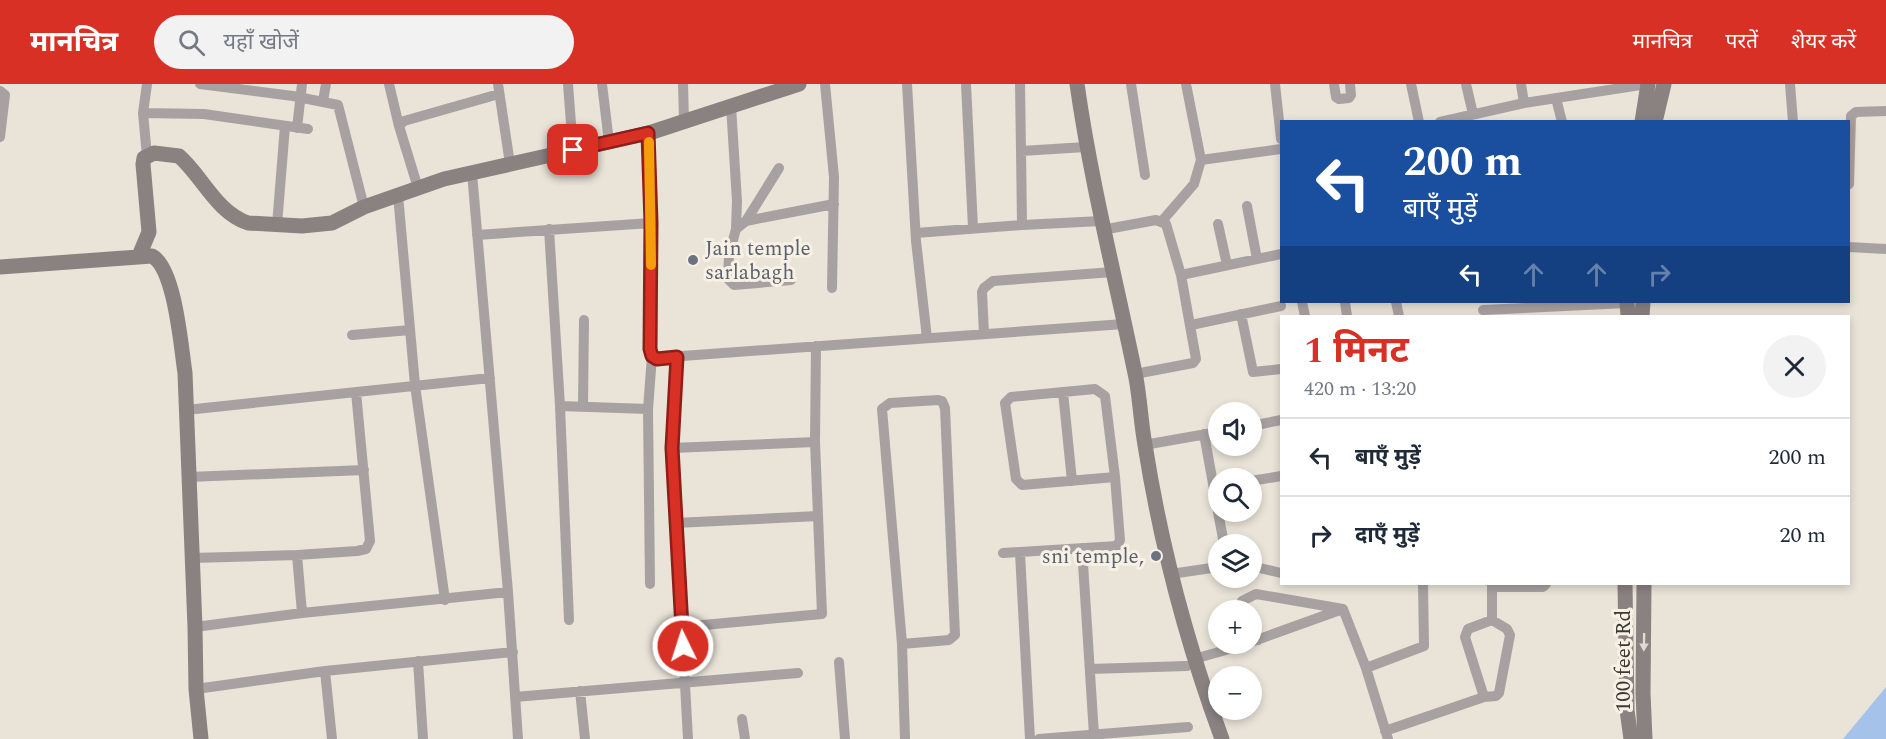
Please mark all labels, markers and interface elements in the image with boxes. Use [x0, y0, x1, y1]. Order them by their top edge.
search box [154, 15, 574, 69]
text: मानचित्र [30, 21, 118, 64]
icon: search [175, 26, 208, 59]
text: यहाँ खोजें [223, 26, 299, 59]
text: मानचित्र [1632, 26, 1692, 58]
text: परतें [1725, 26, 1758, 58]
text: शेयर करें [1791, 26, 1856, 58]
pin [547, 124, 598, 175]
text: 200 m [1403, 131, 1522, 194]
icon: arrive [556, 133, 589, 166]
icon: left [1304, 144, 1382, 222]
text: बाएँ मुड़ें [1403, 188, 1478, 230]
place label: Jain temple sarlabagh [705, 233, 811, 289]
marker: Jain temple sarlabagh [686, 253, 700, 267]
icon: left [1454, 258, 1487, 291]
icon: ahead [1517, 258, 1550, 291]
icon: ahead [1580, 258, 1613, 291]
icon: right [1643, 258, 1676, 291]
text: 1 मिनट [1304, 324, 1409, 379]
button: close [1763, 335, 1826, 398]
text: 420 m · 13:20 [1304, 374, 1416, 404]
map controls [1208, 402, 1262, 720]
button: sound [1208, 402, 1262, 456]
icon: left [1304, 441, 1337, 474]
text: बाएँ मुड़ें [1355, 441, 1421, 474]
text: 200 m [1769, 441, 1826, 474]
button: search [1208, 468, 1262, 522]
icon: right [1304, 519, 1337, 552]
text: दाएँ मुड़ें [1355, 519, 1420, 552]
text: 20 m [1780, 519, 1826, 552]
button: layers [1208, 534, 1262, 588]
place label: sni temple, [1042, 541, 1144, 573]
marker: sni temple, [1149, 549, 1163, 563]
button: + [1208, 600, 1262, 654]
street label: 100 feet Rd [1608, 610, 1640, 712]
position arrow [651, 614, 715, 678]
one-way arrow [1639, 632, 1648, 651]
button: − [1208, 666, 1262, 720]

